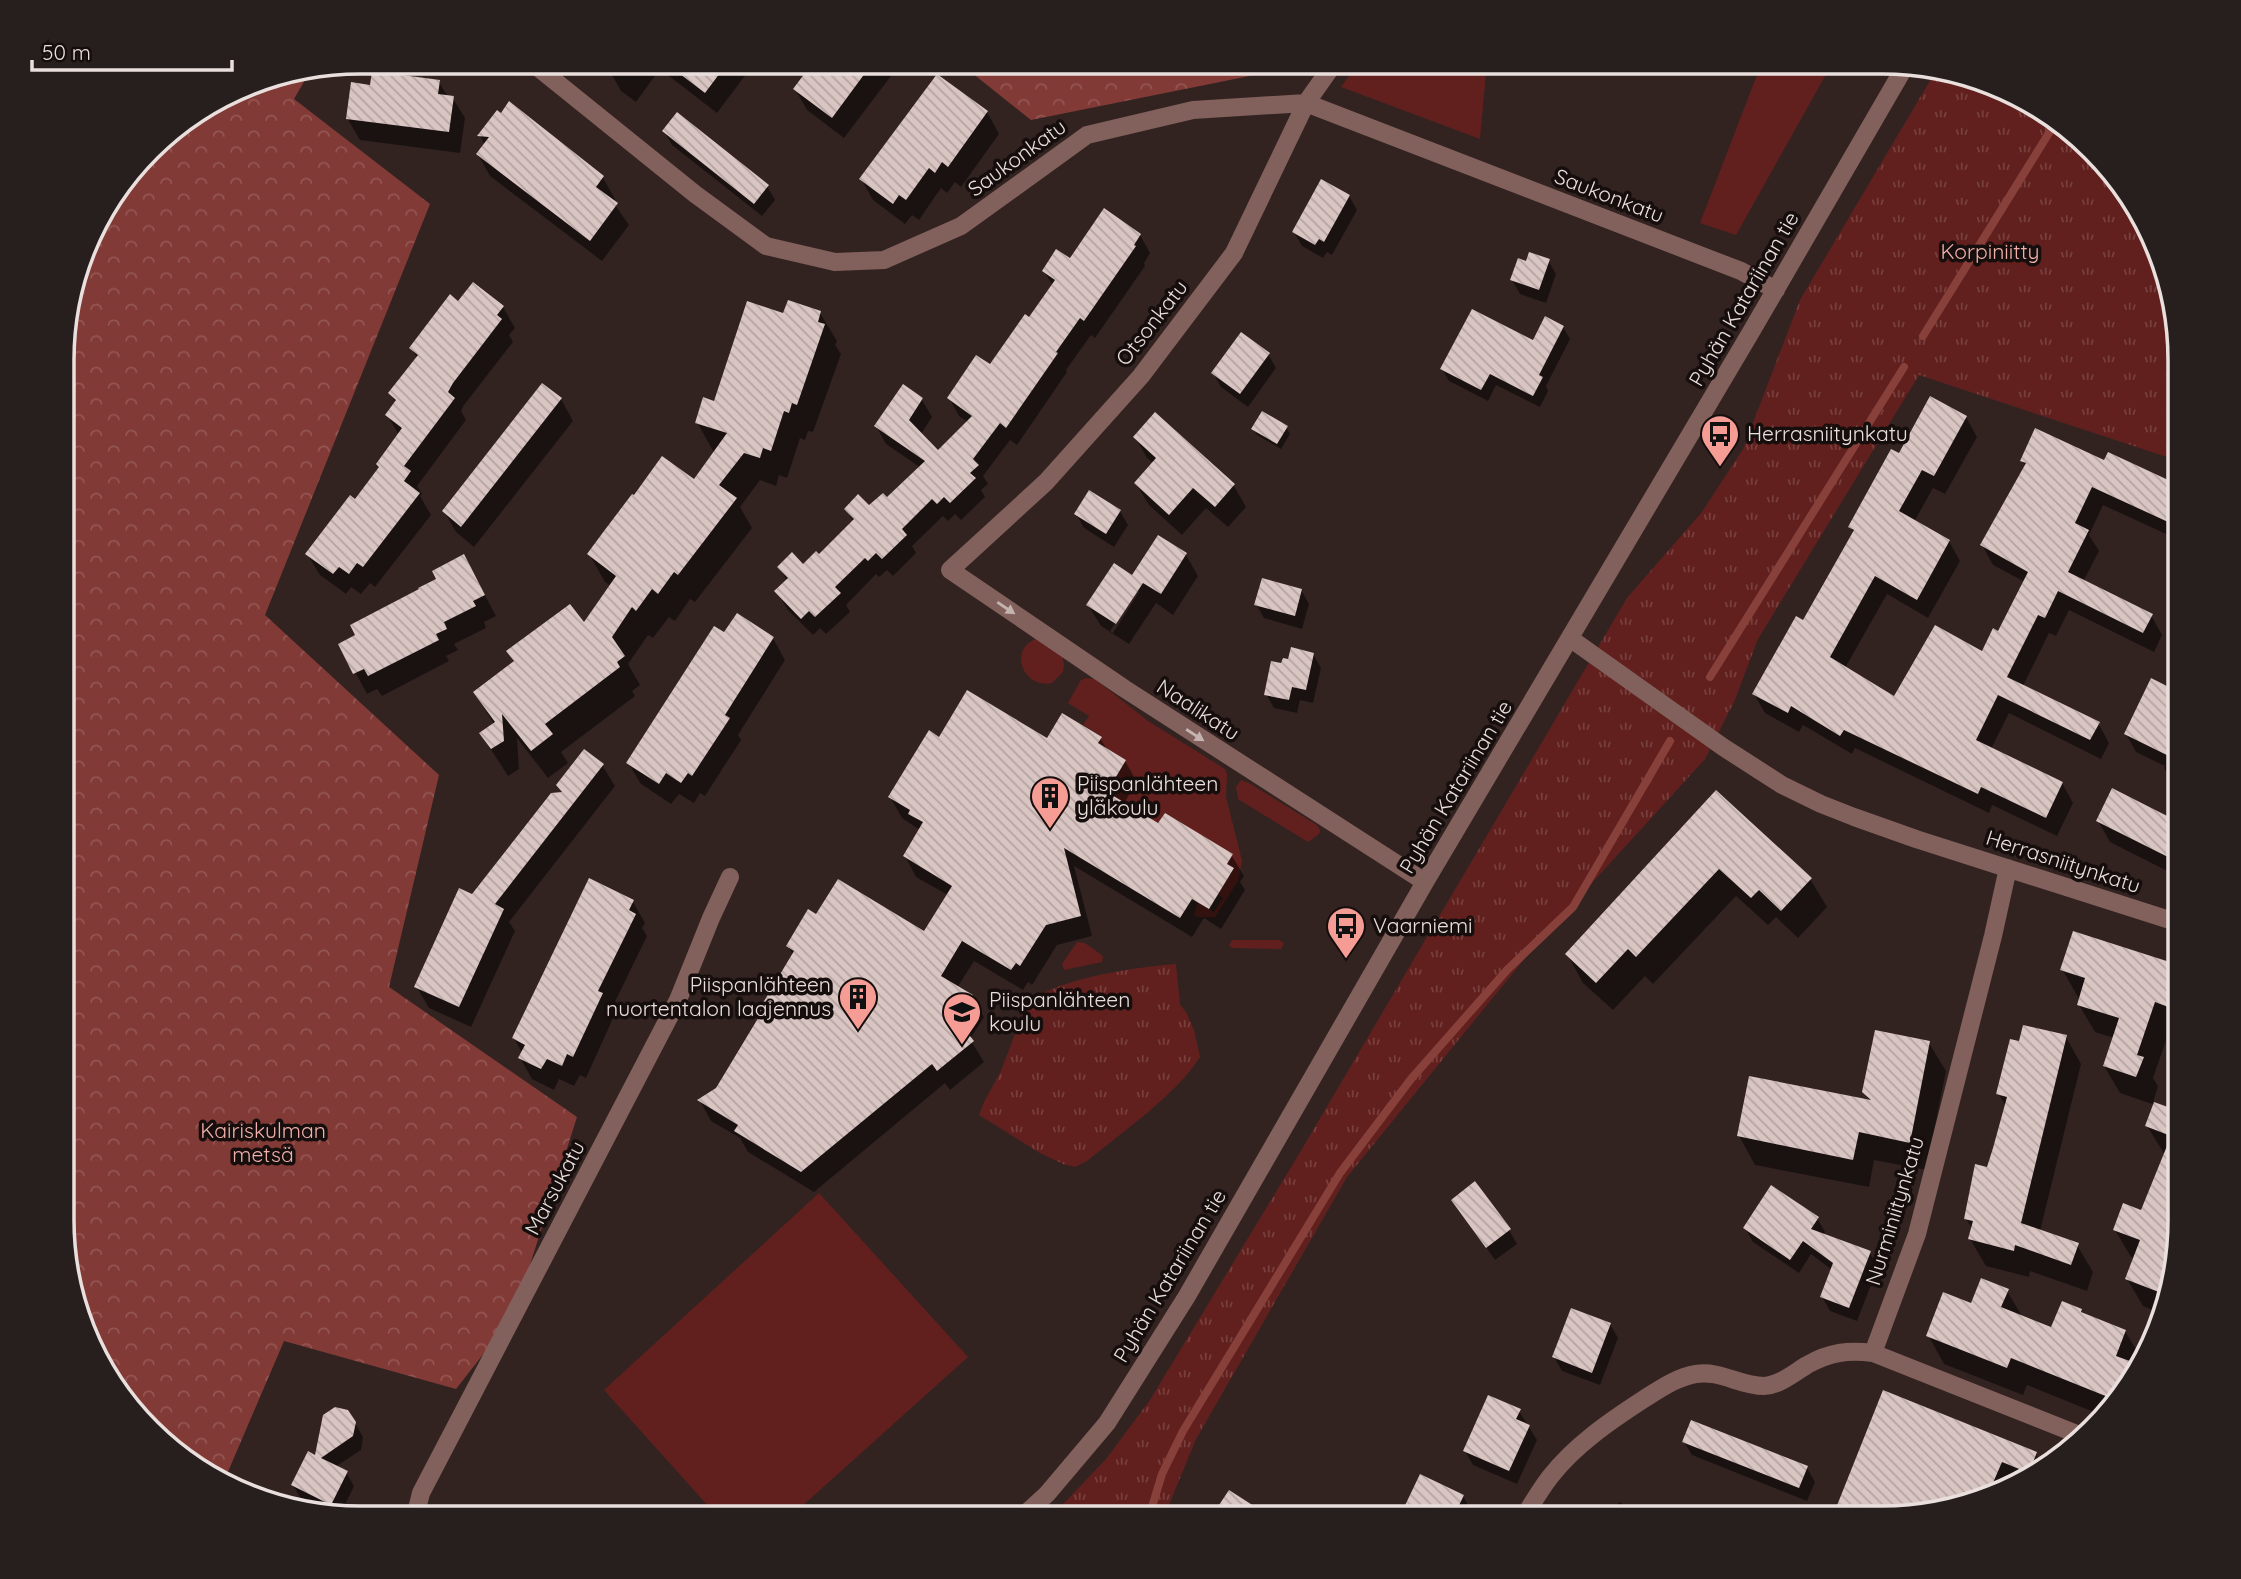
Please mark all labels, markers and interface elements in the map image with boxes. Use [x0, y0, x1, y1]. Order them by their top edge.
scale bar [32, 28, 231, 72]
text: 50 m [42, 39, 91, 65]
street label: Saukonkatu [962, 113, 1070, 201]
street label: Saukonkatu [1551, 162, 1668, 228]
street label: Pyhän Katariinan tie [1683, 207, 1804, 390]
park label: Korpiniitty [1940, 238, 2040, 264]
street label: Otsonkatu [1110, 274, 1193, 370]
bus stop icon: Herrasniitynkatu [1699, 413, 1741, 468]
place label: Herrasniitynkatu [1747, 420, 1908, 446]
one-way arrow [996, 602, 1016, 615]
street label: Naalikatu [1152, 673, 1245, 745]
street label: Pyhän Katariinan tie [1393, 695, 1517, 878]
one-way arrow [1186, 728, 1205, 741]
place label: Piispanlähteen yläkoulu [1077, 770, 1218, 820]
building icon: Piispanlähteen yläkoulu [1029, 775, 1071, 830]
street label: Herrasniitynkatu [1983, 824, 2144, 898]
bus stop icon: Vaarniemi [1325, 905, 1367, 960]
place label: Vaarniemi [1373, 912, 1473, 938]
place label: Piispanlähteen nuortentalon laajennus [606, 971, 831, 1021]
building icon: Piispanlähteen nuortentalon laajennus [837, 976, 879, 1031]
place label: Piispanlähteen koulu [989, 986, 1130, 1036]
school or university icon: Piispanlähteen koulu [941, 991, 983, 1046]
park label: Kairiskulman metsä [200, 1117, 326, 1167]
street label: Nurminiitynkatu [1859, 1133, 1929, 1288]
street label: Marsukatu [518, 1136, 590, 1239]
street label: Pyhän Katariinan tie [1107, 1184, 1231, 1367]

